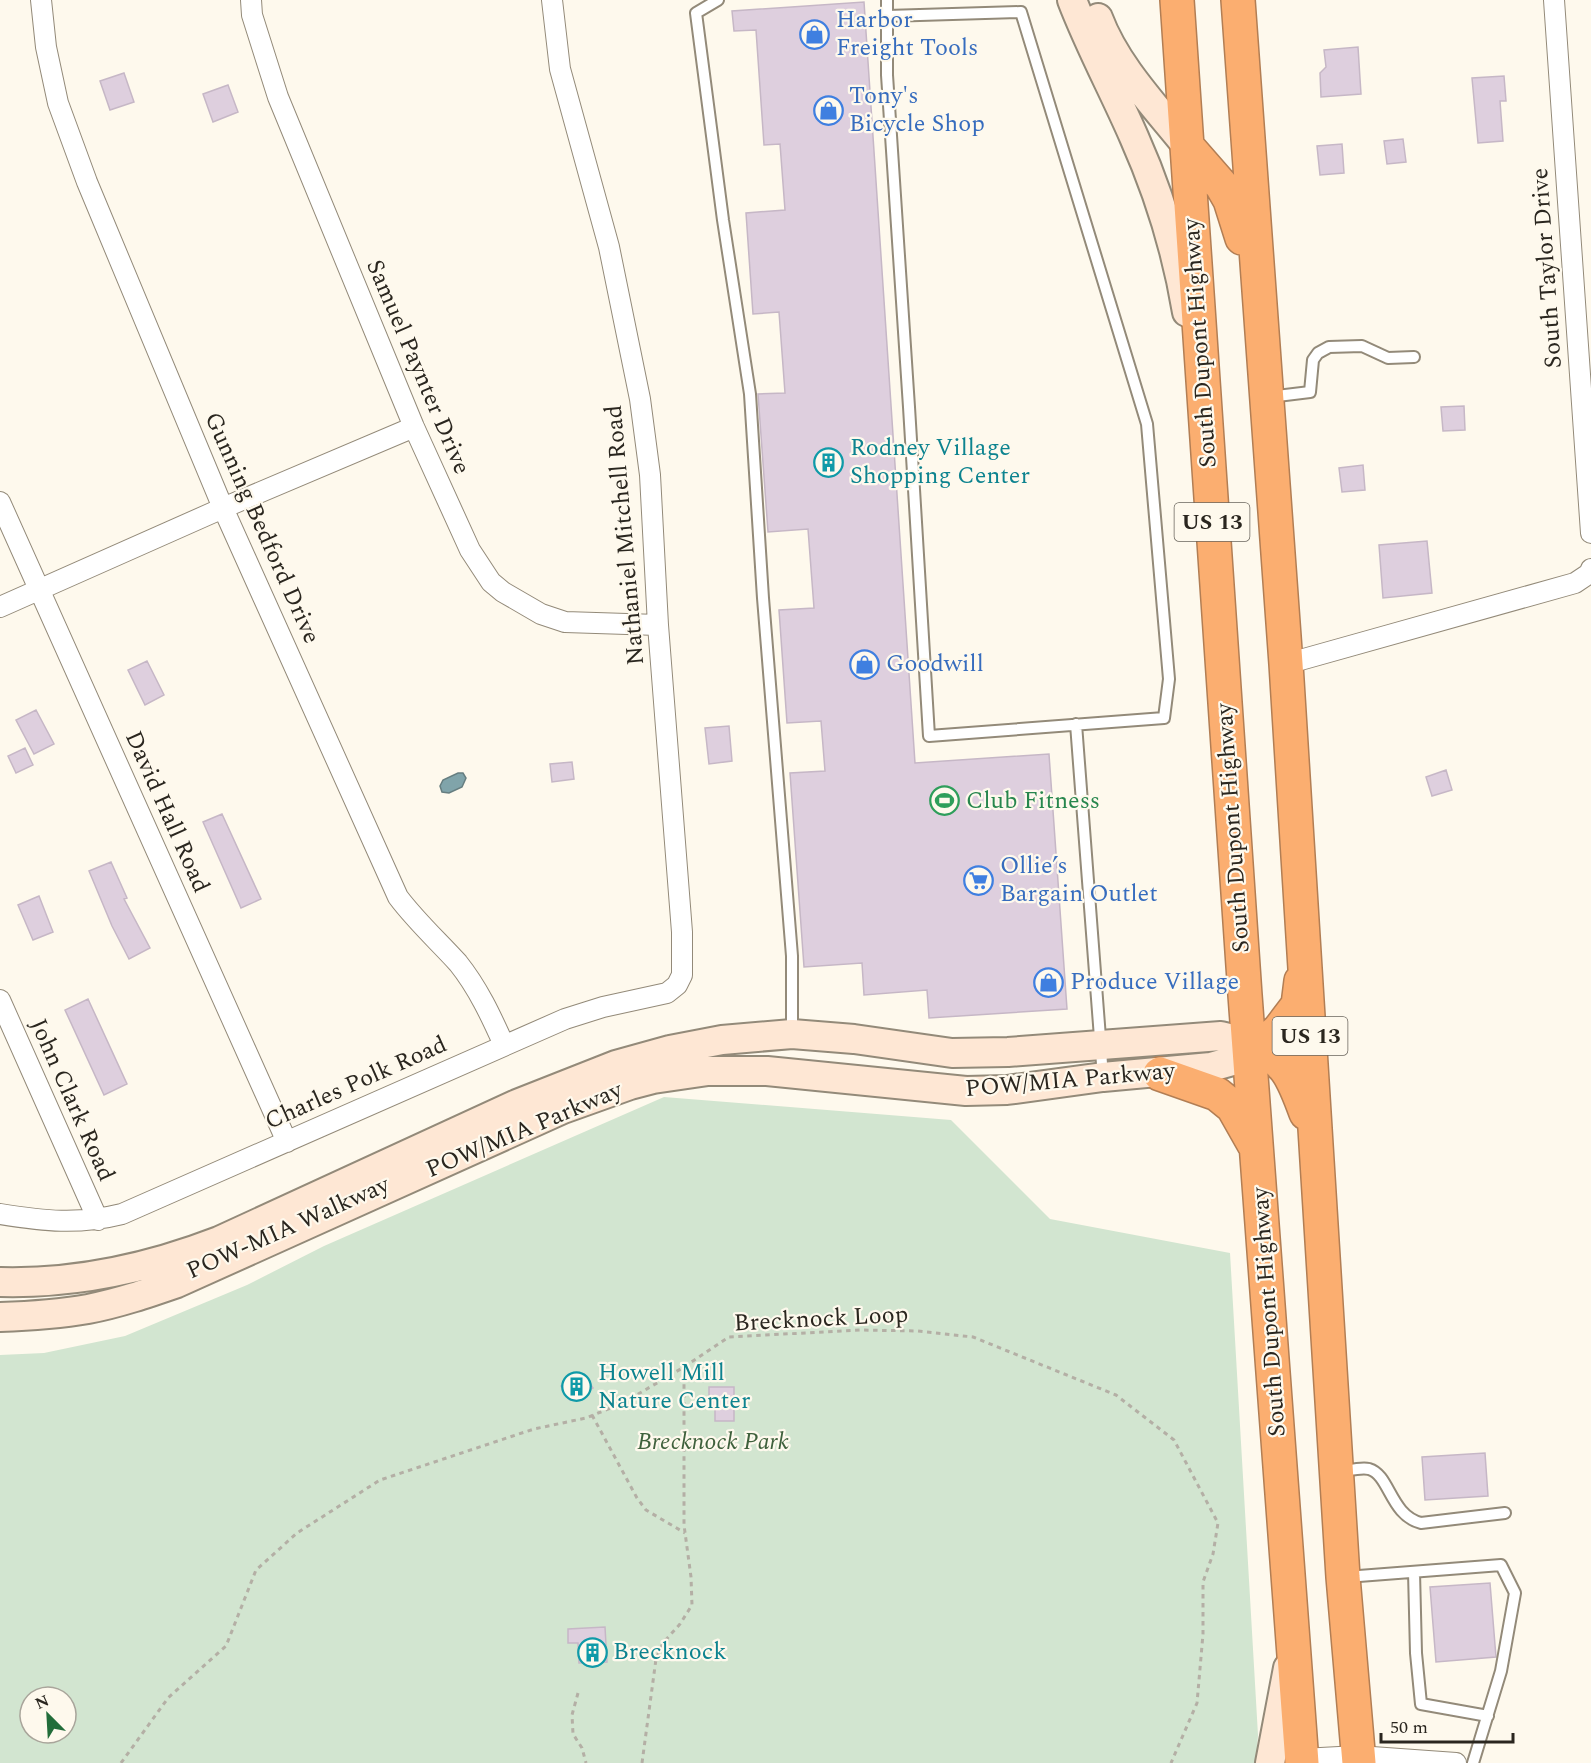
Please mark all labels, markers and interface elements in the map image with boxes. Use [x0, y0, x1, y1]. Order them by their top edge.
place label: Harbor Freight Tools [836, 2, 978, 66]
shop icon: Harbor Freight Tools [799, 18, 831, 50]
place label: Tony's Bicycle Shop [849, 78, 985, 142]
shop icon: Tony's Bicycle Shop [812, 94, 844, 126]
street label: South Taylor Drive [1522, 167, 1572, 369]
street label: South Dupont Highway [1173, 216, 1227, 469]
street label: Samuel Paynter Drive [356, 254, 480, 480]
street label: Nathaniel Mitchell Road [596, 403, 654, 667]
street label: Gunning Bedford Drive [195, 406, 329, 650]
place label: Rodney Village Shopping Center [850, 430, 1030, 494]
building icon: Rodney Village Shopping Center [813, 446, 845, 478]
road number: US 13 [1174, 503, 1250, 541]
place label: Goodwill [886, 646, 984, 682]
shop icon: Goodwill [849, 648, 881, 680]
street label: South Dupont Highway [1206, 701, 1260, 954]
street label: David Hall Road [115, 725, 219, 899]
place label: Club Fitness [966, 783, 1100, 819]
sports icon: Club Fitness [929, 785, 961, 817]
place label: Ollie’s Bargain Outlet [1000, 848, 1158, 912]
supermarket icon: Ollie’s Bargain Outlet [963, 864, 995, 896]
place label: Produce Village [1070, 964, 1239, 1000]
shop icon: Produce Village [1033, 966, 1065, 998]
street label: John Clark Road [20, 1013, 124, 1187]
road number: US 13 [1272, 1017, 1348, 1055]
street label: Charles Polk Road [259, 1027, 453, 1139]
street label: POW/MIA Parkway [964, 1053, 1178, 1107]
street label: POW/MIA Parkway [420, 1072, 629, 1188]
street label: POW-MIA Walkway [181, 1166, 397, 1289]
street label: South Dupont Highway [1242, 1185, 1296, 1438]
street label: Brecknock Loop [733, 1296, 909, 1342]
place label: Howell Mill Nature Center [598, 1355, 750, 1419]
building icon: Howell Mill Nature Center [561, 1371, 593, 1403]
park label: Brecknock Park [637, 1424, 789, 1460]
place label: Brecknock [613, 1634, 727, 1670]
building icon: Brecknock [576, 1636, 608, 1668]
north arrow [18, 1685, 78, 1745]
text: N [31, 1689, 53, 1716]
scale bar [1381, 1706, 1513, 1744]
text: 50 m [1390, 1714, 1428, 1741]

